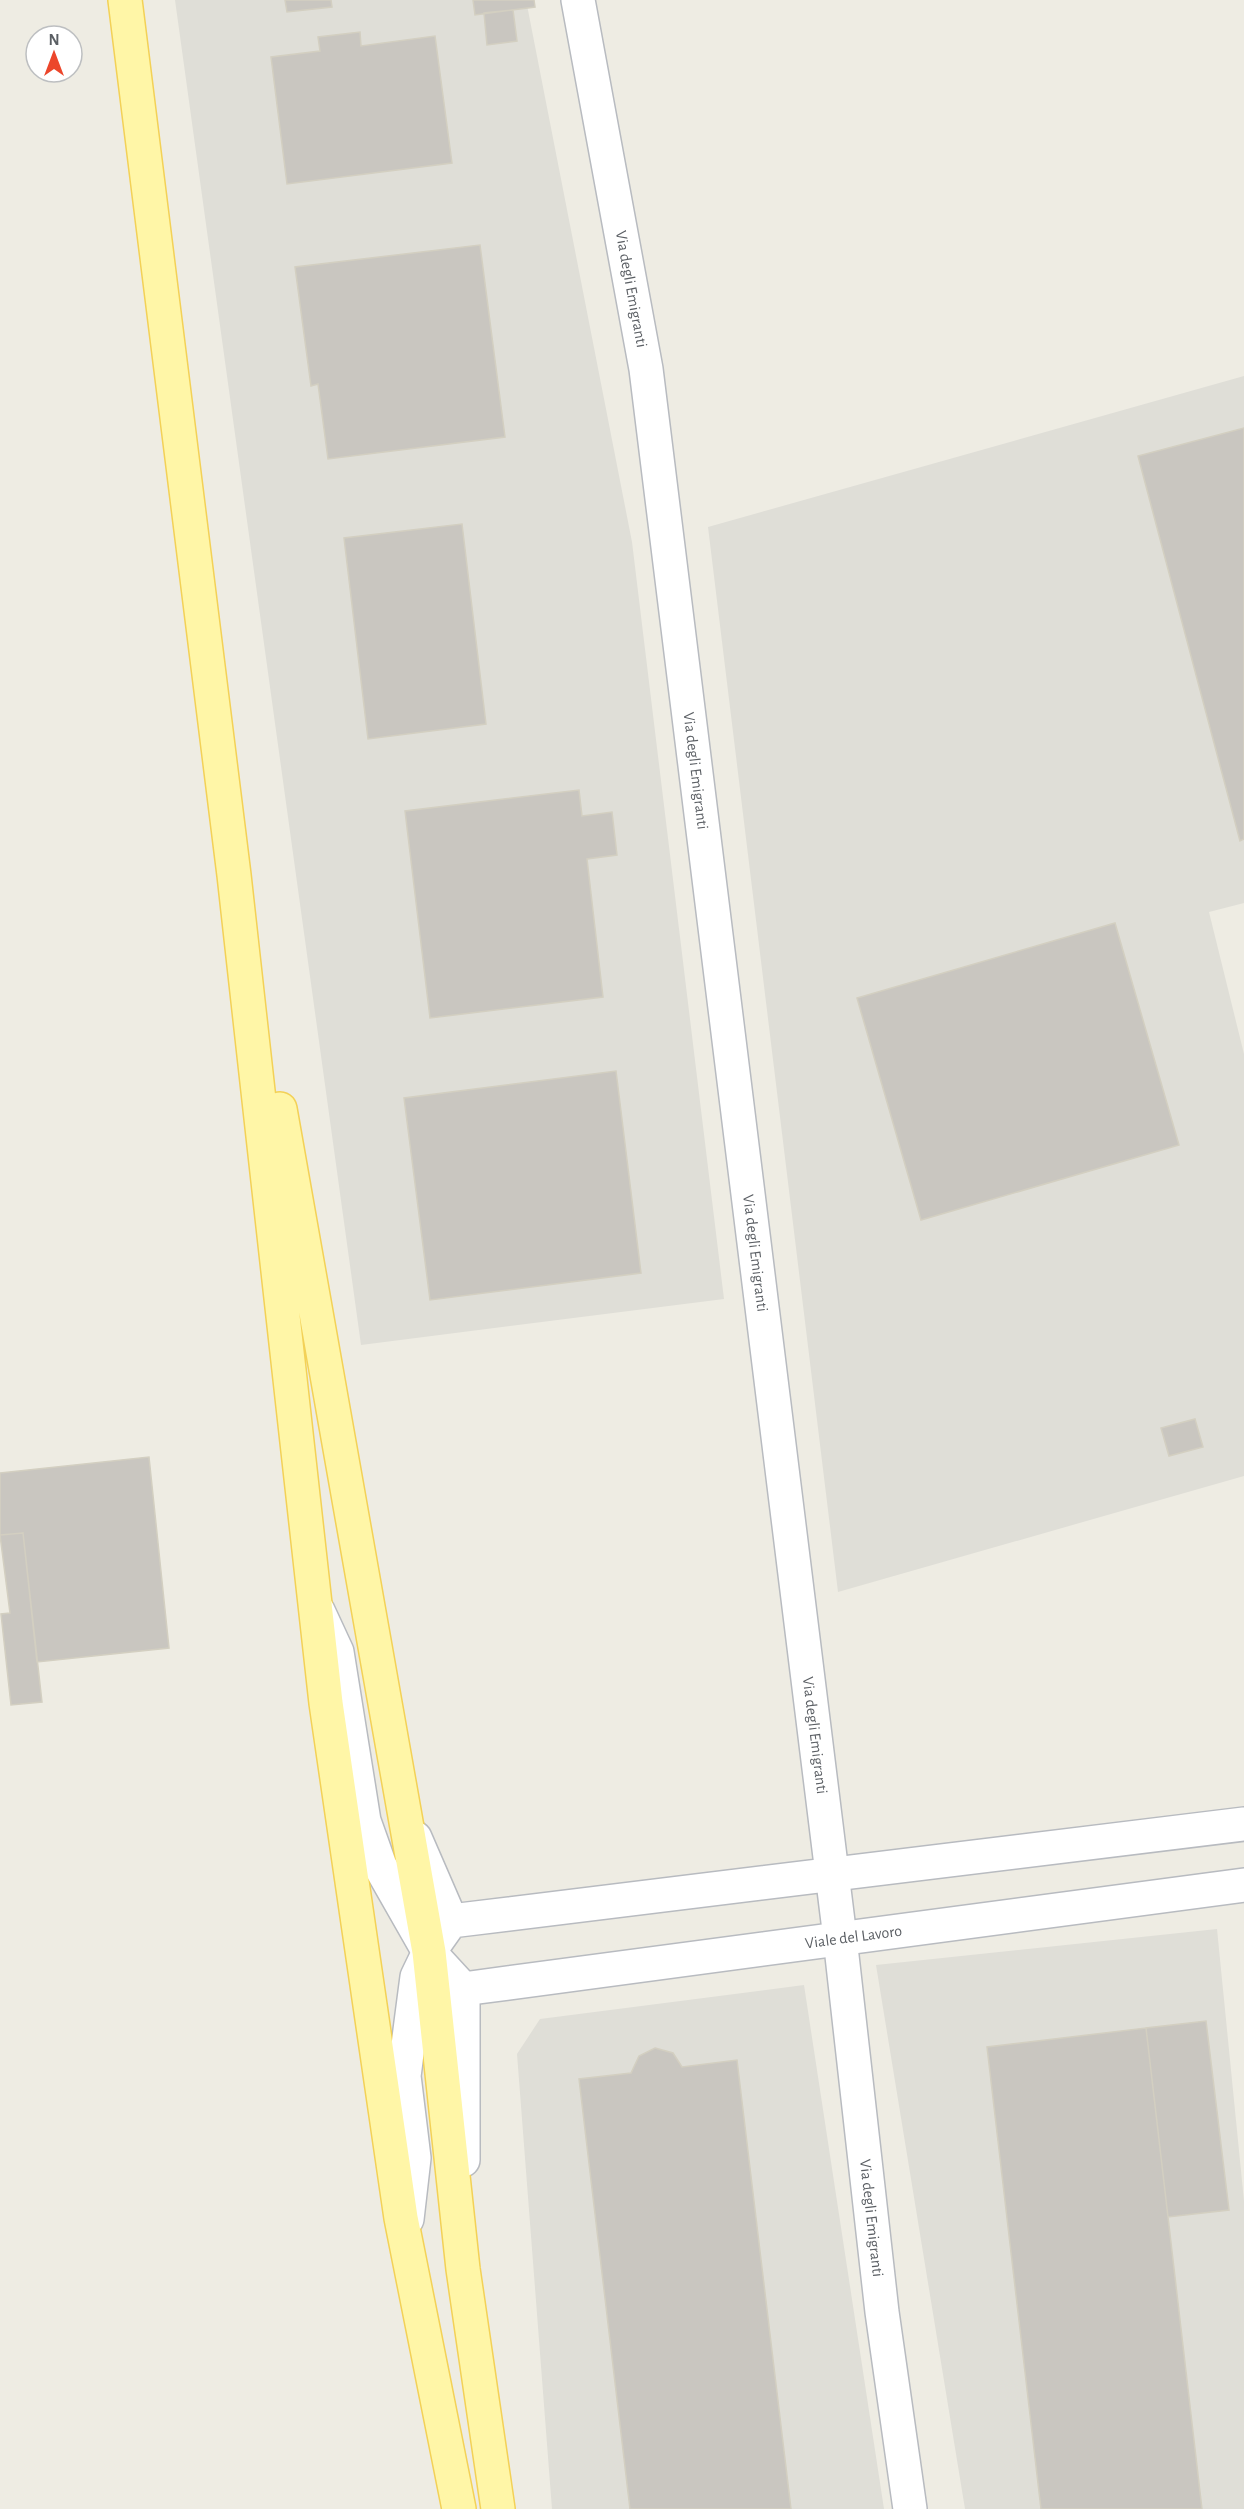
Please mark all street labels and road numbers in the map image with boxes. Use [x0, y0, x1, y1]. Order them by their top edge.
street label: Via degli Emigranti [613, 230, 650, 349]
street label: Via degli Emigranti [680, 711, 711, 830]
street label: Via degli Emigranti [740, 1193, 771, 1313]
street label: Via degli Emigranti [800, 1676, 830, 1795]
street label: Viale del Lavoro [804, 1923, 903, 1951]
street label: Via degli Emigranti [857, 2158, 886, 2278]

